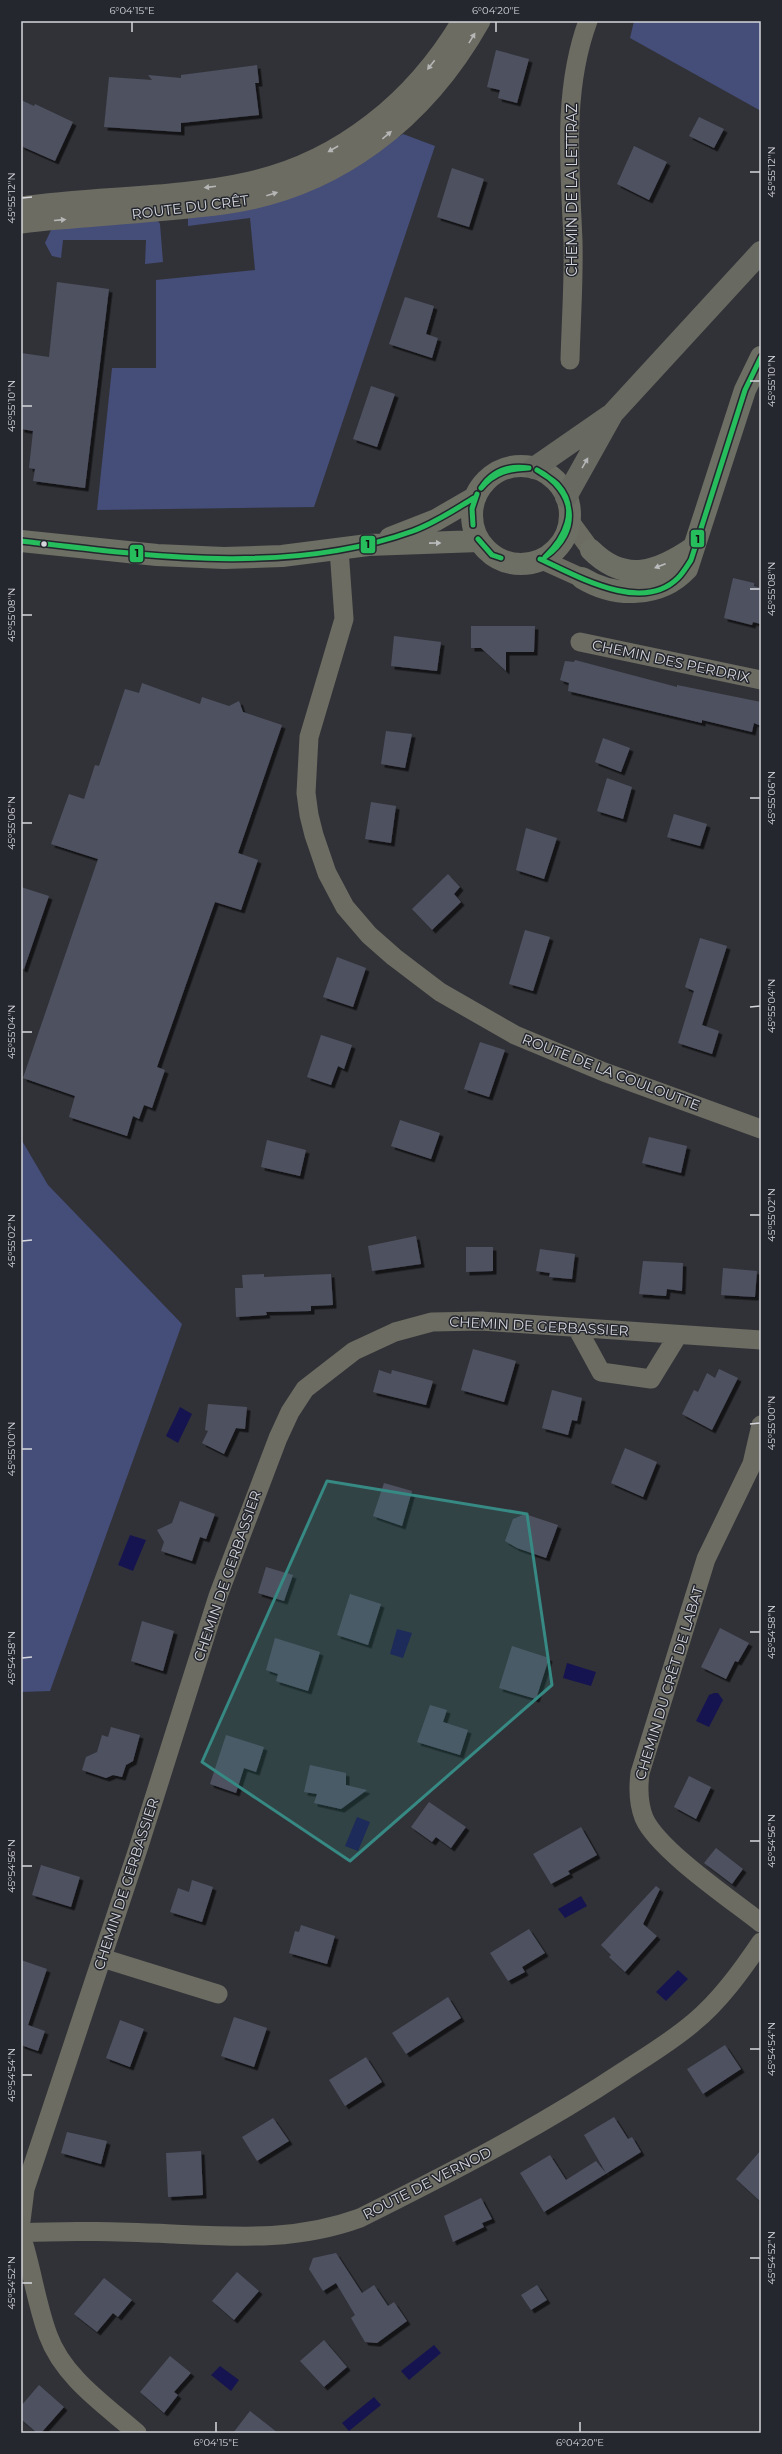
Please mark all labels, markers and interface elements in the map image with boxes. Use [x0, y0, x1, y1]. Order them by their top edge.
text: 6°04'15"E [109, 4, 155, 17]
text: 6°04'20"E [472, 4, 520, 17]
one-way arrow [468, 32, 475, 44]
one-way arrow [427, 59, 436, 70]
street label: CHEMIN DE LA LETTRAZ [563, 104, 581, 276]
one-way arrow [381, 131, 392, 140]
one-way arrow [327, 146, 339, 153]
text: 45°55'12"N [765, 146, 778, 198]
text: 45°55'12"N [5, 172, 18, 224]
one-way arrow [204, 184, 216, 191]
street label: ROUTE DU CRÊT [131, 191, 249, 223]
one-way arrow [266, 191, 278, 197]
one-way arrow [54, 217, 66, 224]
text: 45°55'10"N [765, 355, 778, 407]
text: 45°55'10"N [5, 380, 18, 432]
one-way arrow [581, 457, 588, 469]
line badge: 1 [690, 529, 705, 548]
text: 1 [696, 532, 700, 546]
line badge: 1 [360, 535, 376, 554]
text: 1 [366, 537, 370, 551]
unlabelled marker [39, 539, 49, 549]
one-way arrow [429, 540, 441, 547]
line badge: 1 [129, 544, 144, 563]
text: 1 [135, 546, 139, 560]
text: 45°55'08"N [765, 562, 778, 616]
one-way arrow [654, 564, 666, 570]
text: 45°55'08"N [5, 588, 18, 642]
street label: CHEMIN DES PERDRIX [591, 635, 751, 687]
text: 45°55'06"N [765, 771, 778, 825]
text: 45°55'06"N [5, 796, 18, 850]
text: 45°55'04"N [765, 979, 778, 1033]
text: 45°55'04"N [5, 1005, 18, 1059]
street label: ROUTE DE LA COULOUTTE [520, 1030, 702, 1114]
text: 45°55'02"N [765, 1188, 778, 1242]
text: 45°55'02"N [5, 1214, 18, 1268]
street label: CHEMIN DE GERBASSIER [449, 1312, 629, 1340]
text: 45°55'00"N [765, 1396, 778, 1450]
text: 45°55'00"N [5, 1422, 18, 1476]
street label: CHEMIN DE GERBASSIER [189, 1488, 265, 1664]
street label: CHEMIN DU CRÊT DE LABAT [631, 1584, 707, 1782]
text: 45°54'58"N [765, 1605, 778, 1659]
text: 45°54'58"N [5, 1631, 18, 1685]
street label: CHEMIN DE GERBASSIER [90, 1796, 162, 1972]
text: 45°54'56"N [765, 1814, 778, 1868]
text: 45°54'56"N [5, 1839, 18, 1893]
text: 45°54'54"N [765, 2022, 778, 2076]
text: 45°54'54"N [5, 2048, 18, 2102]
street label: ROUTE DE VERNOD [360, 2143, 494, 2223]
text: 45°54'52"N [765, 2231, 778, 2285]
text: 45°54'52"N [5, 2256, 18, 2310]
text: 6°04'15"E [193, 2436, 239, 2449]
text: 6°04'20"E [556, 2436, 604, 2449]

